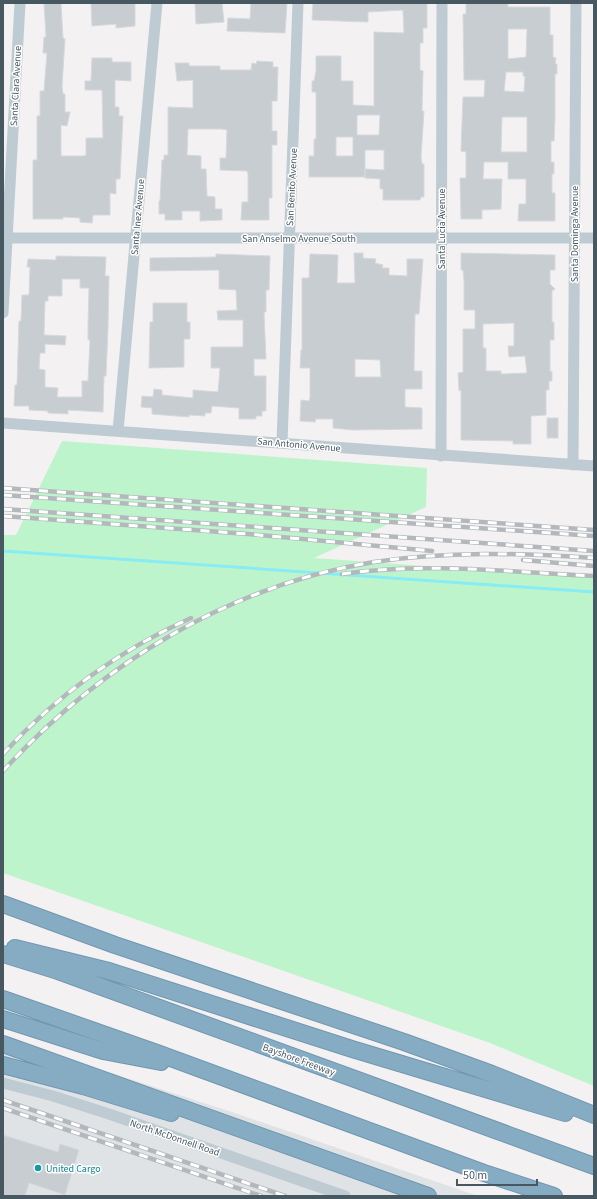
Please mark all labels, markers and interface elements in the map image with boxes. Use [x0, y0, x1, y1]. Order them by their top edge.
street label: Santa Clara Avenue [7, 45, 25, 127]
street label: San Benito Avenue [283, 148, 301, 226]
street label: Santa Inez Avenue [128, 178, 148, 256]
street label: Santa Dominga Avenue [568, 186, 582, 282]
street label: Santa Lucia Avenue [435, 188, 449, 270]
street label: San Anselmo Avenue South [242, 232, 356, 246]
street label: San Antonio Avenue [257, 434, 341, 456]
street label: Bayshore Freeway [261, 1040, 337, 1080]
street label: North McDonnell Road [128, 1116, 221, 1160]
scale bar [457, 1161, 537, 1187]
place label: United Cargo [46, 1162, 101, 1176]
marker: United Cargo [33, 1163, 43, 1173]
text: 50 m [463, 1167, 487, 1184]

